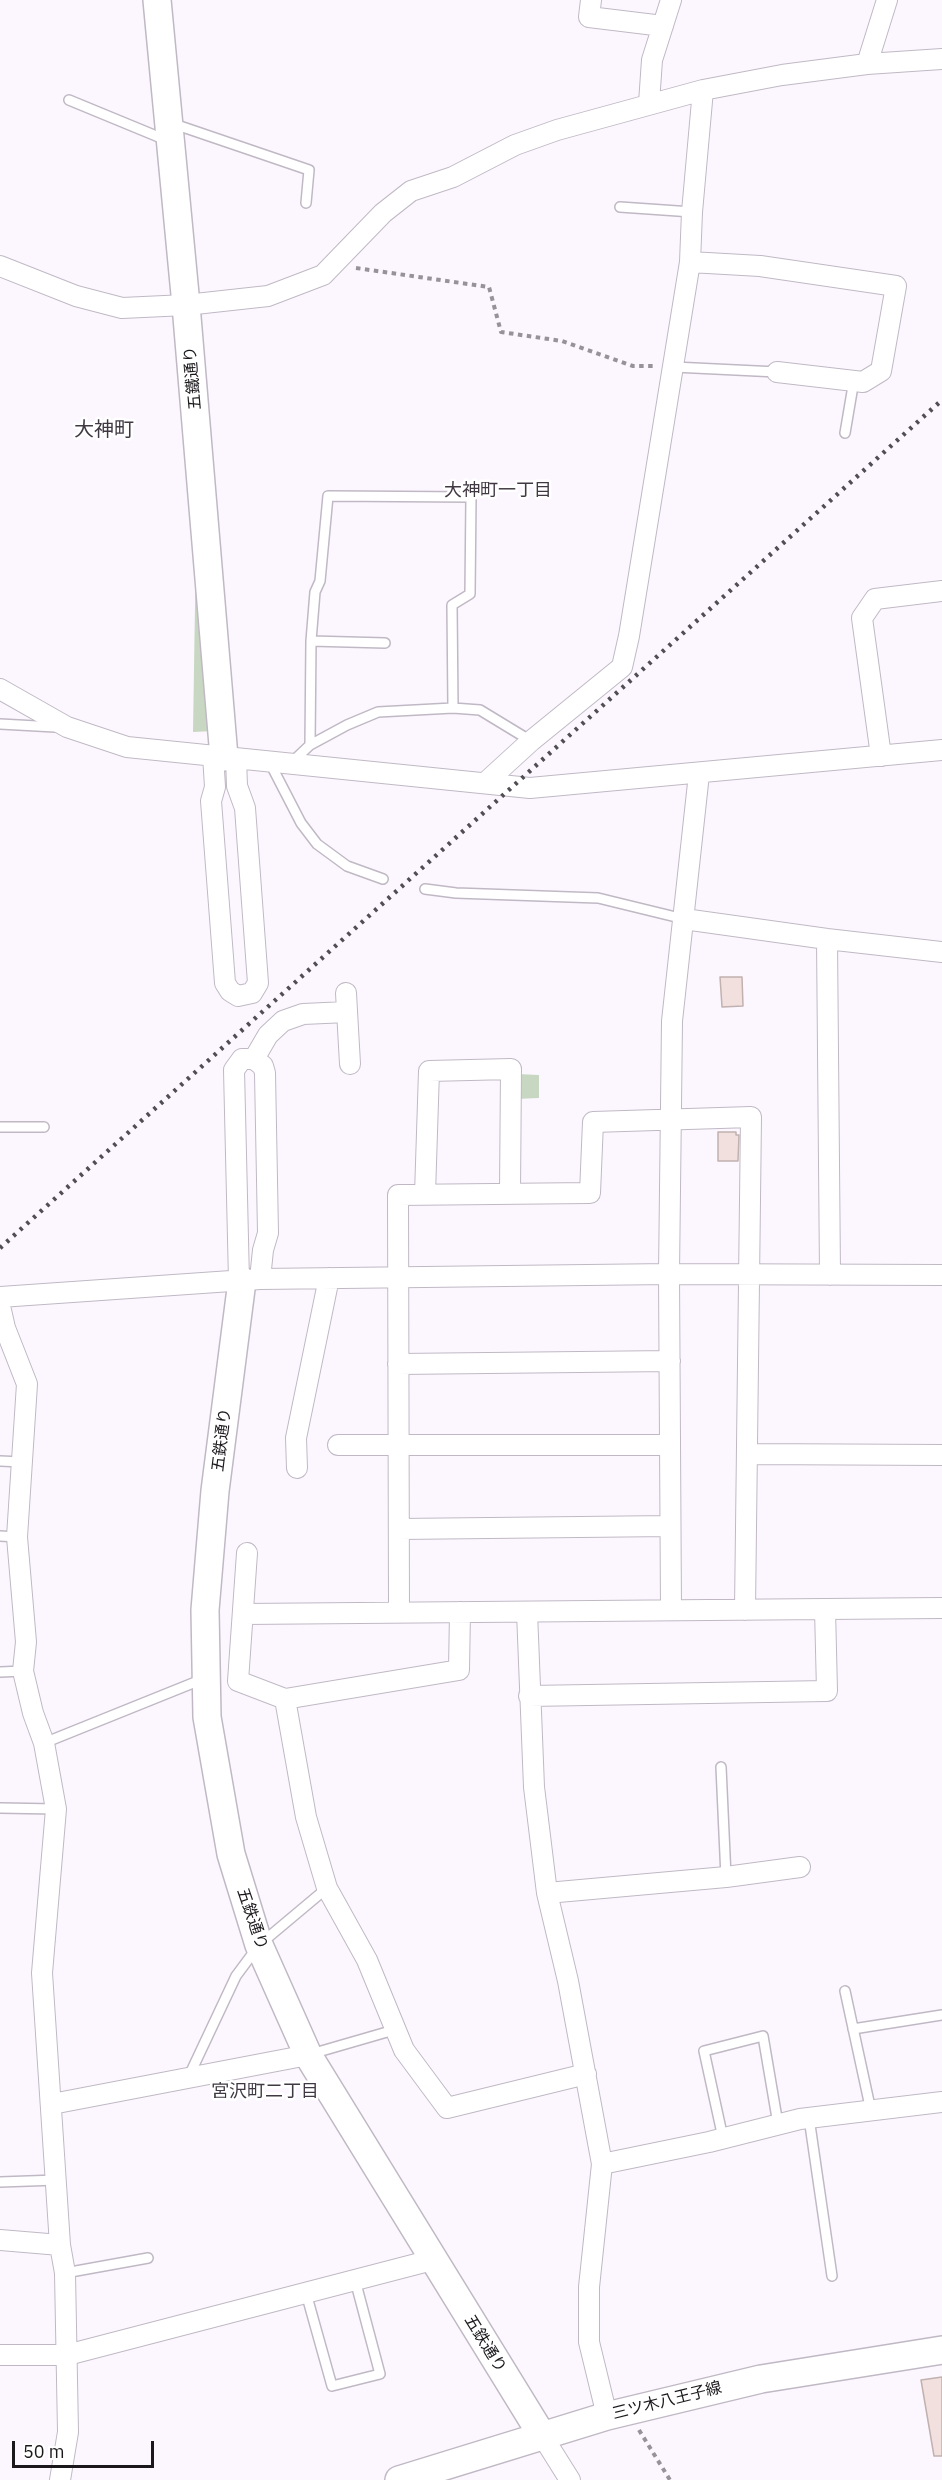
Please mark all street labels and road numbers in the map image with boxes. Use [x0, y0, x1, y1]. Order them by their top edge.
street label: 五鐵通り [181, 345, 205, 411]
street label: 五鉄通り [209, 1407, 235, 1473]
street label: 五鉄通り [233, 1886, 271, 1952]
street label: 五鉄通り [460, 2312, 510, 2376]
street label: 三ツ木八王子線 [610, 2378, 724, 2424]

